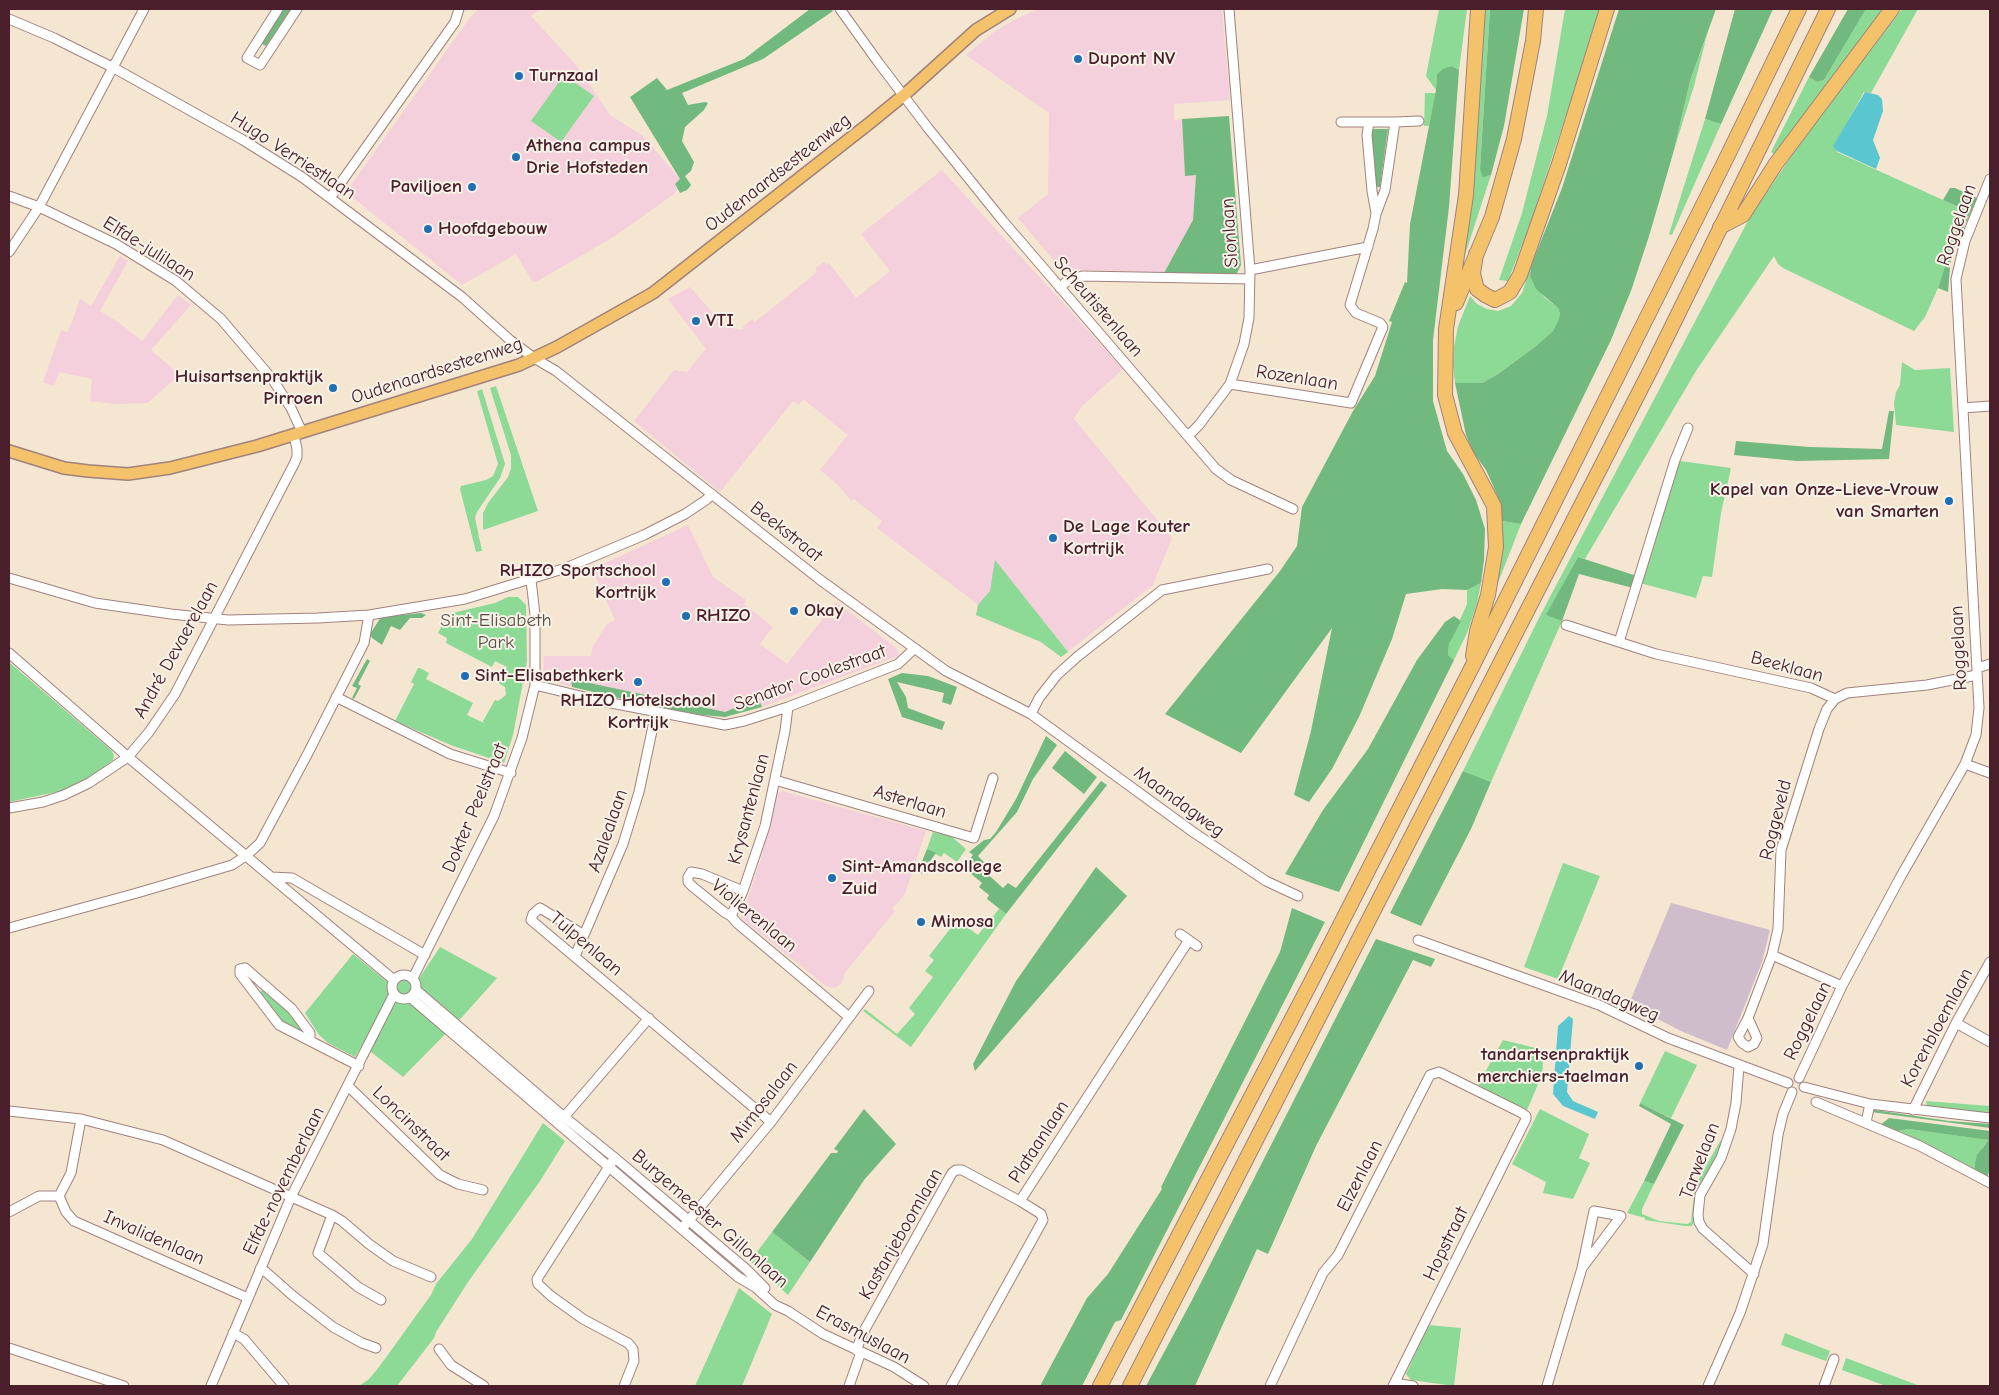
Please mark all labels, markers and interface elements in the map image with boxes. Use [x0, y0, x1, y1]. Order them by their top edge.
place label: Dupont NV [1088, 48, 1175, 70]
marker: Dupont NV [1072, 53, 1084, 65]
place label: Turnzaal [529, 65, 598, 87]
marker: Turnzaal [513, 70, 525, 82]
street label: Hugo Verriestlaan [226, 107, 360, 205]
street label: Oudenaardsesteenweg [700, 109, 856, 237]
place label: Athena campus Drie Hofsteden [526, 135, 650, 179]
marker: Athena campus Drie Hofsteden [510, 151, 522, 163]
place label: Paviljoen [390, 176, 462, 198]
marker: Paviljoen [466, 181, 478, 193]
street label: Roggelaan [1932, 181, 1982, 269]
street label: Sionlaan [1216, 197, 1244, 269]
street label: Elfde-julilaan [99, 212, 199, 286]
place label: Hoofdgebouw [438, 218, 548, 240]
marker: Hoofdgebouw [422, 223, 434, 235]
street label: Scheutistenlaan [1048, 252, 1148, 362]
place label: VTI [706, 310, 734, 332]
marker: VTI [690, 315, 702, 327]
street label: Oudenaardsesteenweg [348, 333, 526, 409]
street label: Rozenlaan [1254, 360, 1340, 396]
place label: Huisartsenpraktijk Pirroen [175, 366, 323, 410]
marker: Huisartsenpraktijk Pirroen [327, 382, 339, 394]
place label: Kapel van Onze-Lieve-Vrouw van Smarten [1710, 479, 1939, 523]
marker: Kapel van Onze-Lieve-Vrouw van Smarten [1943, 495, 1955, 507]
street label: Beekstraat [745, 497, 827, 567]
place label: De Lage Kouter Kortrijk [1063, 516, 1190, 560]
marker: De Lage Kouter Kortrijk [1047, 532, 1059, 544]
place label: RHIZO Sportschool Kortrijk [499, 560, 656, 604]
marker: RHIZO Sportschool Kortrijk [660, 576, 672, 588]
street label: André Devaerelaan [129, 577, 223, 723]
place label: Okay [804, 600, 843, 622]
place label: RHIZO [696, 605, 751, 627]
marker: Okay [788, 605, 800, 617]
street label: Roggelaan [1945, 605, 1973, 691]
park label: Sint-Elisabeth Park [440, 610, 552, 654]
marker: RHIZO [680, 610, 692, 622]
street label: Senator Coolestraat [731, 640, 889, 716]
street label: Beeklaan [1748, 646, 1826, 688]
place label: Sint-Elisabethkerk [475, 665, 623, 687]
marker: Sint-Elisabethkerk [459, 670, 471, 682]
marker: RHIZO Hotelschool Kortrijk [632, 676, 644, 688]
place label: RHIZO Hotelschool Kortrijk [560, 690, 716, 734]
street label: Dokter Peelstraat [438, 740, 512, 876]
street label: Krysantenlaan [723, 751, 775, 867]
street label: Maandagweg [1129, 761, 1229, 843]
street label: Roggeveld [1755, 777, 1797, 863]
street label: Asterlaan [871, 780, 949, 824]
street label: Azalealaan [583, 786, 633, 876]
place label: Sint-Amandscollege Zuid [842, 856, 1002, 900]
marker: Sint-Amandscollege Zuid [826, 872, 838, 884]
street label: Violierenlaan [706, 874, 802, 958]
street label: Tulpenlaan [545, 907, 627, 981]
place label: Mimosa [931, 911, 994, 933]
marker: Mimosa [915, 916, 927, 928]
street label: Korenbloemlaan [1896, 964, 1978, 1092]
street label: Maandagweg [1555, 965, 1663, 1027]
street label: Roggelaan [1779, 978, 1837, 1064]
place label: tandartsenpraktijk merchiers-taelman [1477, 1044, 1629, 1088]
street label: Mimosalaan [725, 1056, 803, 1148]
marker: tandartsenpraktijk merchiers-taelman [1633, 1060, 1645, 1072]
street label: Loncinstraat [367, 1081, 455, 1167]
street label: Plataanlaan [1004, 1096, 1074, 1188]
street label: Elfde-novemberlaan [238, 1103, 330, 1259]
street label: Tarwelaan [1675, 1119, 1725, 1203]
street label: Elzenlaan [1332, 1136, 1388, 1216]
street label: Burgemeester Gillonlaan [627, 1145, 793, 1293]
street label: Kastanjeboomlaan [854, 1164, 948, 1304]
street label: Hopstraat [1418, 1203, 1474, 1285]
street label: Invalidenlaan [100, 1206, 208, 1270]
street label: Erasmuslaan [812, 1301, 914, 1369]

